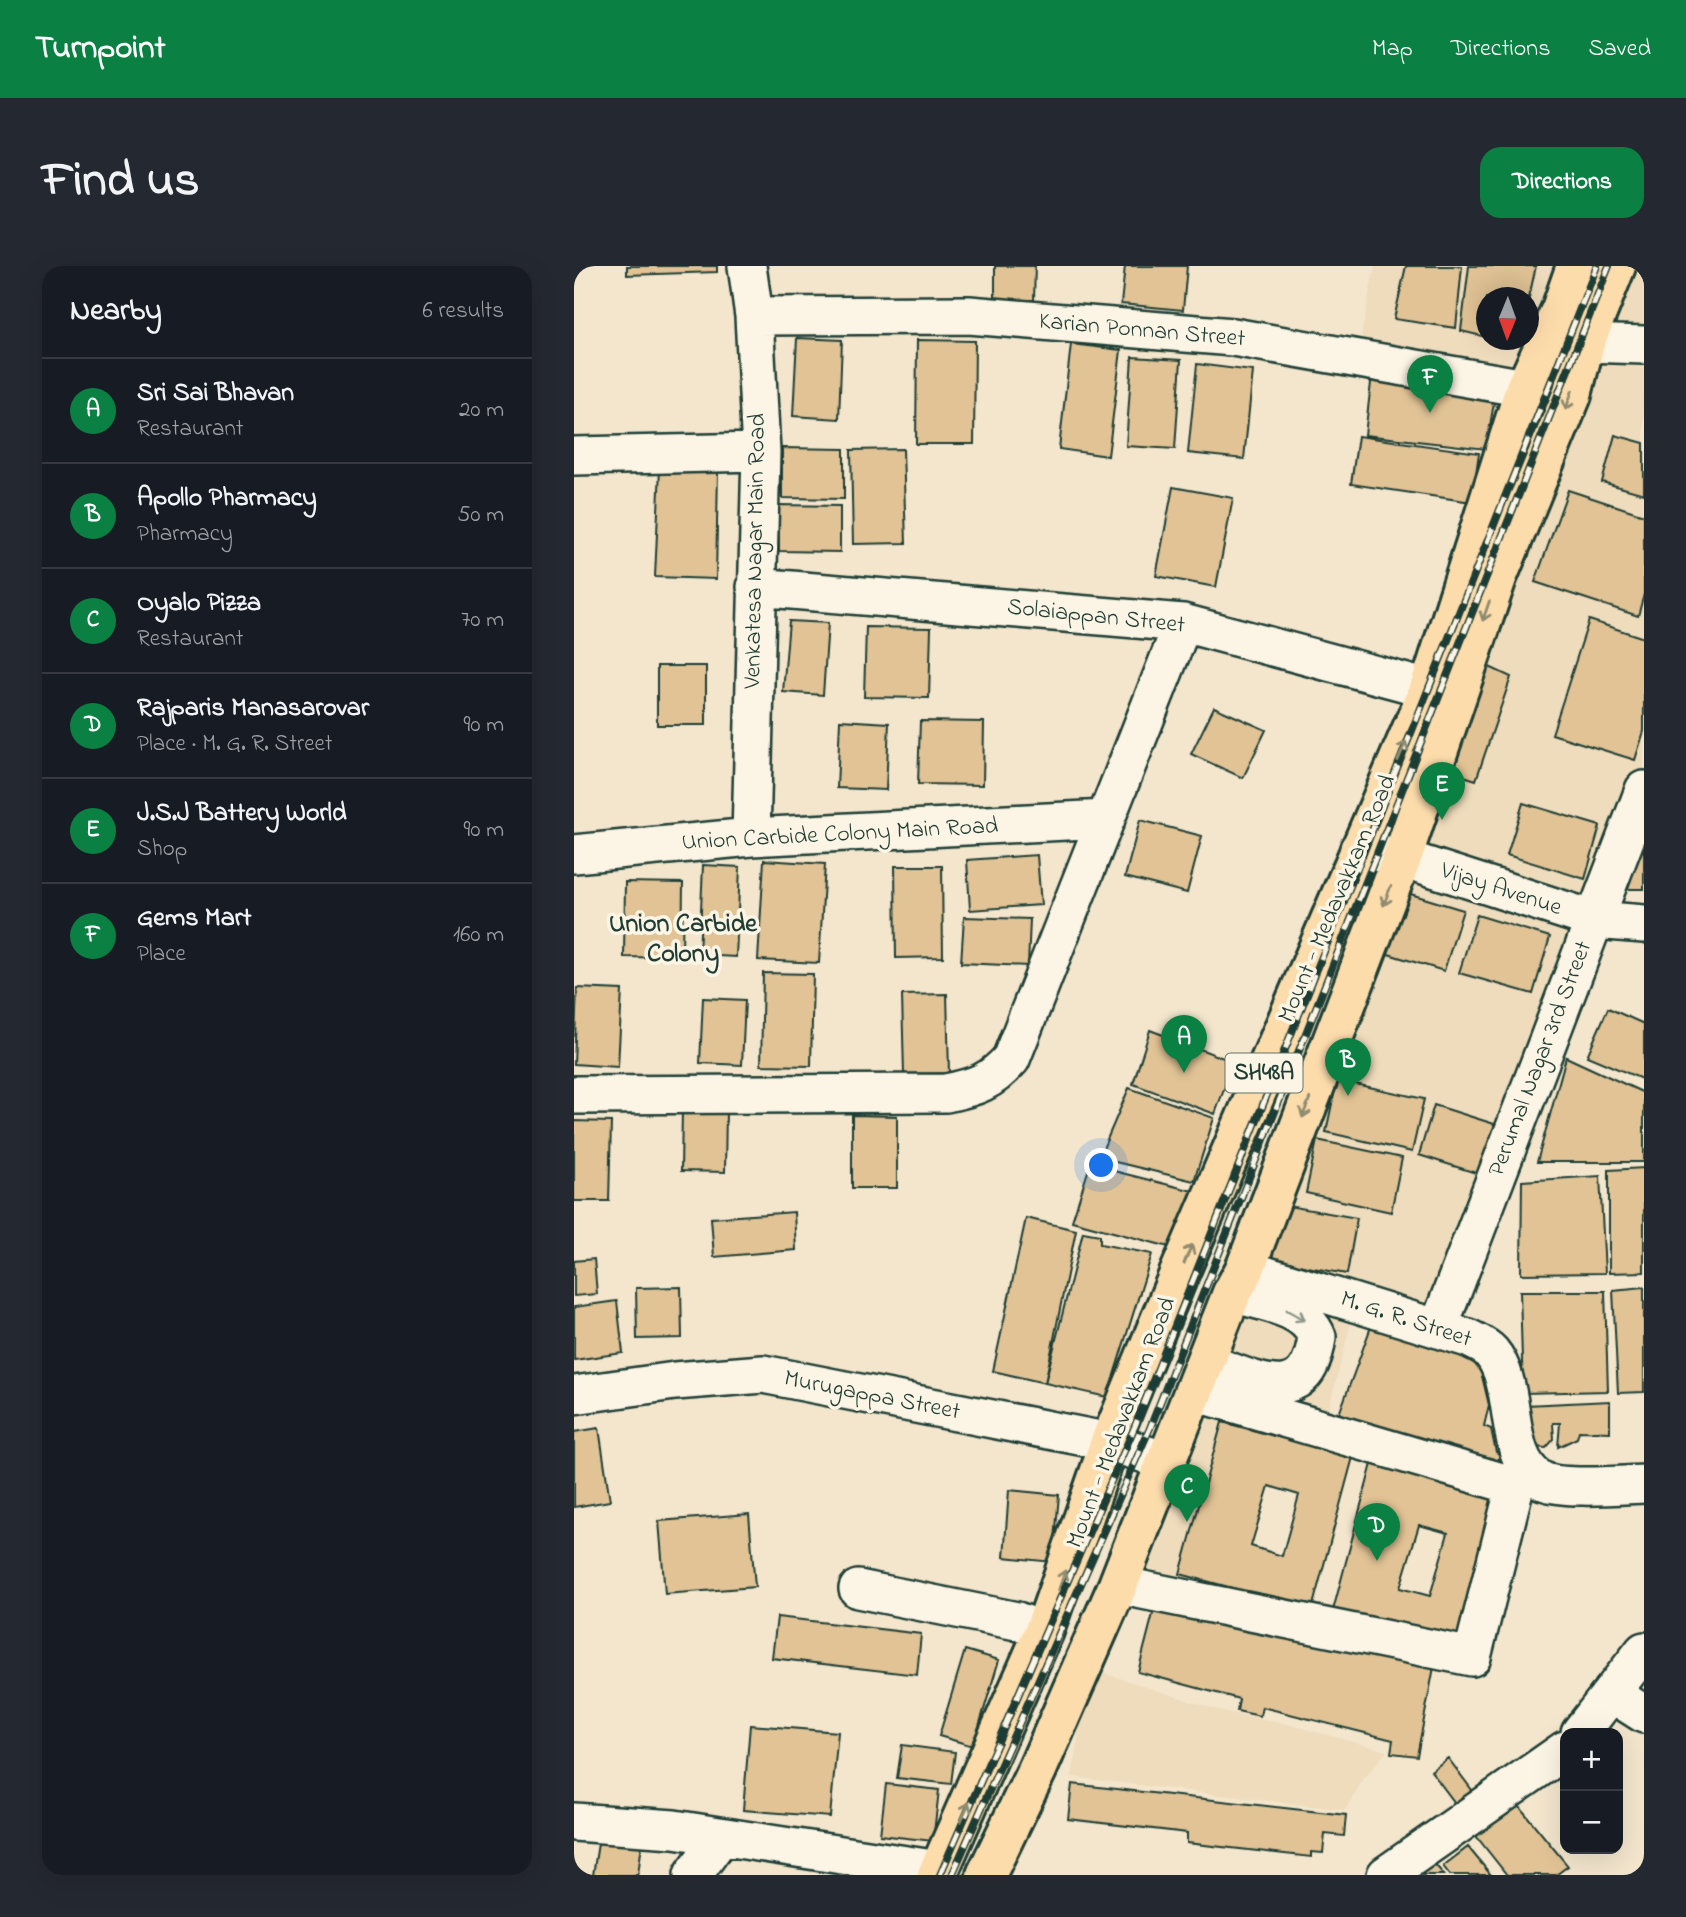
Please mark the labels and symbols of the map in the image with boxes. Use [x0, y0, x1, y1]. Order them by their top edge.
north arrow [1476, 287, 1539, 350]
street label: Karian Ponnan Street [1037, 305, 1247, 357]
pin: F [1407, 355, 1453, 413]
one-way arrow [1562, 388, 1574, 410]
street label: Venkatesa Nagar Main Road [736, 412, 776, 690]
street label: Solaiappan Street [1005, 590, 1187, 644]
one-way arrow [1479, 600, 1491, 622]
one-way arrow [1396, 741, 1409, 763]
pin: E [1419, 762, 1465, 820]
street label: Mount - Medavakkam Road [1270, 769, 1406, 1028]
street label: Union Carbide Colony Main Road [681, 809, 1000, 862]
street label: Vijay Avenue [1435, 854, 1566, 927]
one-way arrow [1380, 884, 1393, 906]
district label: Union Carbide Colony [609, 906, 758, 974]
street label: Perumal Nagar 3rd Street [1480, 936, 1602, 1182]
pin: A [1161, 1015, 1207, 1073]
pin: B [1325, 1038, 1371, 1096]
road number: SH48A [1226, 1054, 1302, 1093]
one-way arrow [1299, 1097, 1312, 1119]
your location [1084, 1148, 1118, 1182]
one-way arrow [1182, 1244, 1195, 1265]
street label: M. G. R. Street [1336, 1282, 1476, 1358]
street label: Mount - Medavakkam Road [1058, 1292, 1186, 1554]
one-way arrow [1286, 1308, 1306, 1322]
street label: Murugappa Street [781, 1362, 963, 1430]
pin: C [1164, 1464, 1210, 1522]
pin: D [1354, 1503, 1400, 1561]
one-way arrow [1057, 1570, 1069, 1592]
one-way arrow [959, 1802, 972, 1824]

